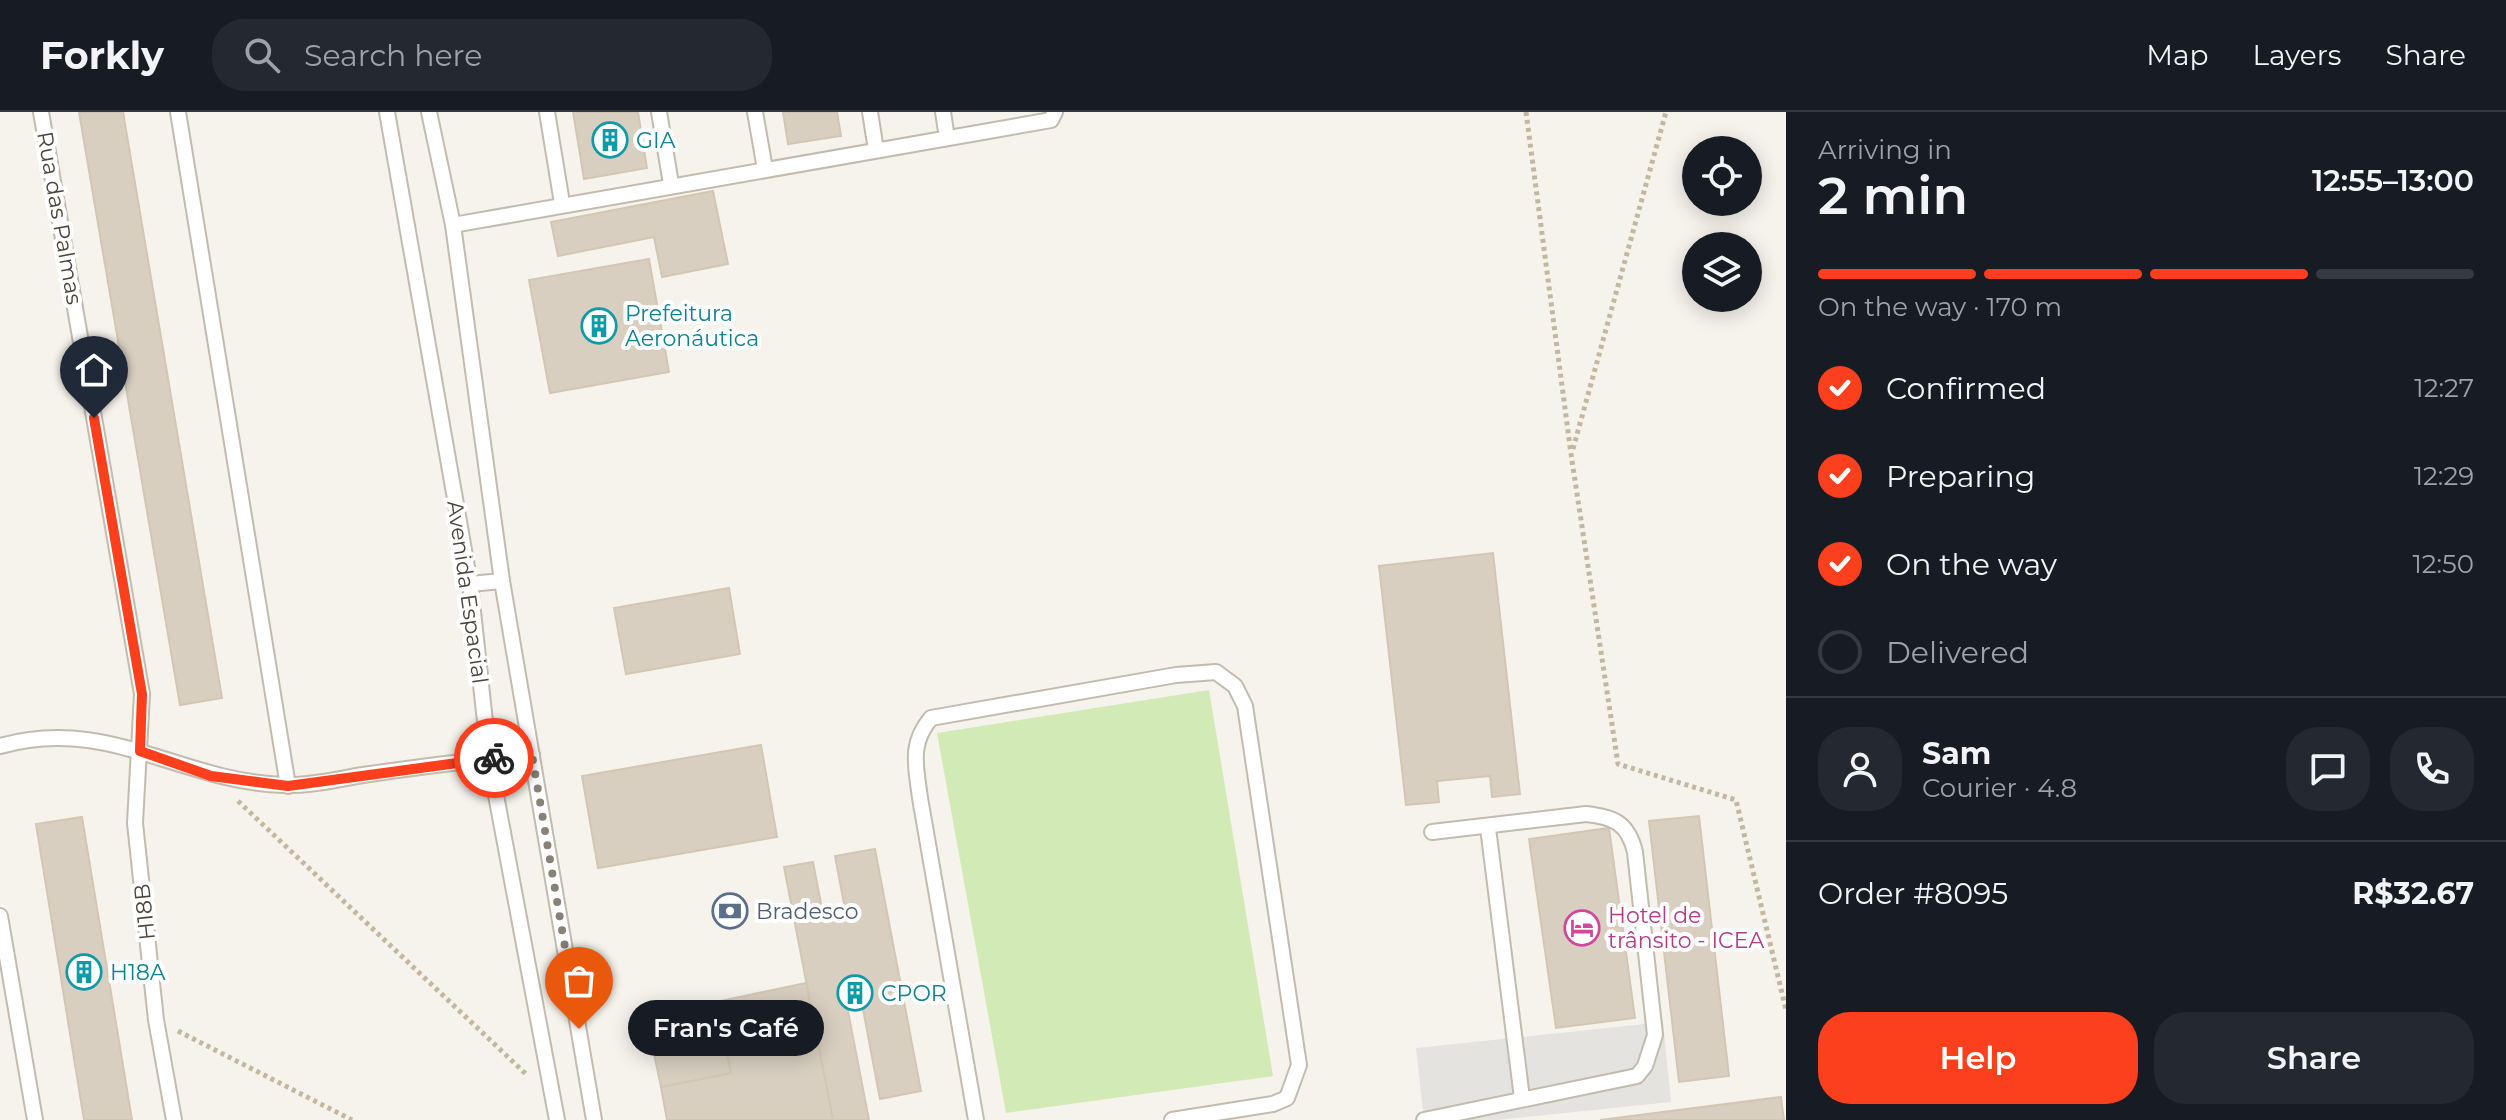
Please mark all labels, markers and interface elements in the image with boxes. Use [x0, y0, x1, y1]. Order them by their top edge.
search box [212, 19, 772, 91]
text: Forkly [40, 32, 164, 79]
icon: search [240, 33, 284, 77]
text: Search here [304, 37, 482, 74]
text: Map [2146, 38, 2209, 72]
text: Layers [2253, 38, 2342, 72]
text: Share [2386, 38, 2466, 72]
building icon: GIA [591, 121, 629, 159]
place label: GIA [636, 127, 676, 154]
street label: Rua das Palmas [31, 129, 88, 307]
text: Arriving in [1818, 134, 1952, 166]
map controls [1682, 136, 1762, 312]
button: locate [1682, 136, 1762, 216]
text: 12:55–13:00 [2312, 162, 2474, 199]
text: 2 min [1818, 164, 1968, 227]
button: layers [1682, 232, 1762, 312]
text: On the way · 170 m [1818, 291, 2062, 323]
place label: Prefeitura Aeronáutica [625, 300, 759, 352]
building icon: Prefeitura Aeronáutica [580, 307, 618, 345]
pin [60, 336, 128, 418]
icon: home [72, 348, 116, 392]
icon: check [1818, 366, 1862, 410]
text: Confirmed [1886, 370, 2046, 407]
text: 12:27 [2414, 372, 2474, 404]
icon: check [1818, 454, 1862, 498]
text: Preparing [1886, 458, 2035, 495]
text: 12:29 [2414, 460, 2474, 492]
street label: Avenida Espacial [441, 499, 494, 685]
icon: check [1818, 542, 1862, 586]
text: On the way [1886, 546, 2057, 583]
text: 12:50 [2412, 548, 2474, 580]
text: Delivered [1886, 634, 2029, 671]
courier [454, 718, 534, 798]
button: person [1818, 727, 1902, 811]
button: chat [2286, 727, 2370, 811]
button: phone [2390, 727, 2474, 811]
text: Sam [1922, 735, 1991, 772]
icon: bike [472, 736, 516, 780]
text: Courier · 4.8 [1922, 772, 2077, 804]
text: Order #8095 [1818, 875, 2008, 912]
text: R$32.67 [2352, 875, 2474, 912]
street label: H18B [128, 882, 161, 941]
bank icon: Bradesco [711, 892, 749, 930]
place label: Bradesco [756, 898, 858, 925]
place label: Hotel de trânsito - ICEA [1608, 902, 1764, 954]
hotel icon: Hotel de trânsito - ICEA [1563, 909, 1601, 947]
pin [545, 947, 613, 1029]
building icon: H18A [65, 953, 103, 991]
place label: H18A [110, 959, 166, 986]
icon: bag [557, 959, 601, 1003]
building icon: CPOR [836, 974, 874, 1012]
place label: CPOR [881, 980, 947, 1007]
callout: Fran's Café [627, 1001, 823, 1057]
text: Fran's Café [653, 1012, 799, 1044]
button: Help [1818, 1012, 2138, 1104]
button: Share [2154, 1012, 2474, 1104]

